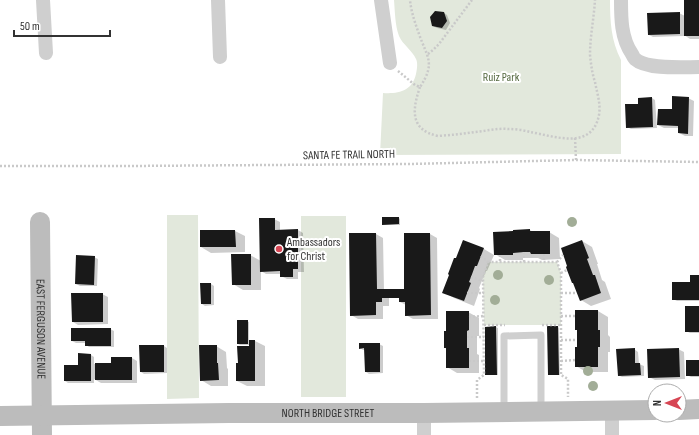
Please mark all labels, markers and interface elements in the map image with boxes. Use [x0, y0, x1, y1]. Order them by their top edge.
scale bar [14, 12, 110, 38]
text: 50 m [20, 19, 40, 34]
park label: Ruiz Park [483, 70, 520, 85]
street label: SANTA FE TRAIL NORTH [303, 147, 395, 163]
place label: Ambassadors for Christ [286, 235, 340, 264]
marker: Ambassadors for Christ [274, 244, 284, 254]
street label: EAST FERGUSON AVENUE [33, 279, 49, 379]
north arrow [647, 383, 687, 423]
text: N [651, 400, 664, 406]
street label: NORTH BRIDGE STREET [282, 406, 374, 421]

